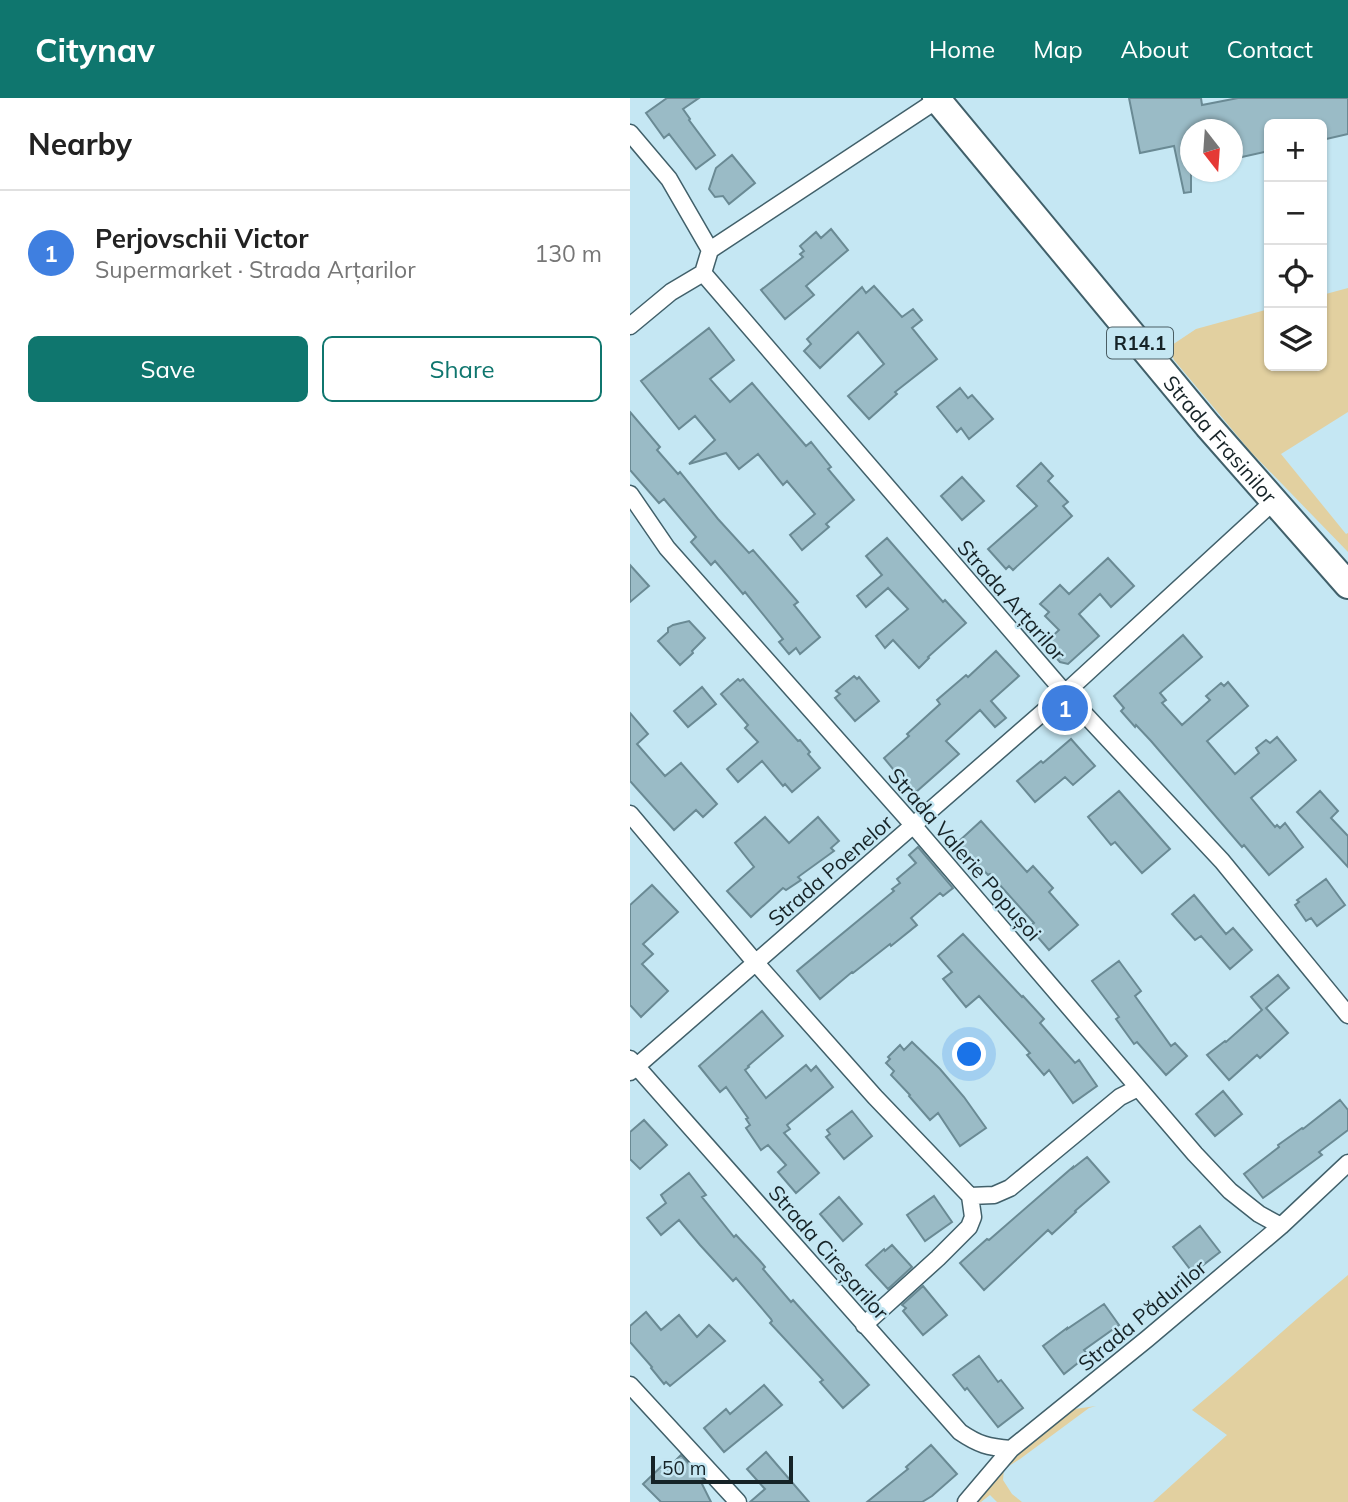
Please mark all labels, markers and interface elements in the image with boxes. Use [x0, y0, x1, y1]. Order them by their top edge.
text: Citynav [35, 29, 155, 70]
text: Home [929, 34, 995, 64]
text: Map [1033, 34, 1083, 64]
text: About [1121, 34, 1189, 64]
text: Contact [1227, 34, 1313, 64]
north arrow [1180, 119, 1243, 182]
map controls [1264, 119, 1327, 371]
button: + [1264, 119, 1327, 182]
text: Nearby [28, 125, 132, 163]
button: − [1264, 182, 1327, 245]
text: Perjovschii Victor [95, 222, 308, 255]
text: 1 [44, 239, 58, 268]
text: 130 m [534, 239, 602, 268]
button: locate [1264, 245, 1327, 308]
text: Supermarket · Strada Arțarilor [95, 255, 416, 284]
button: layers [1264, 308, 1327, 371]
road number: R14.1 [1107, 328, 1173, 358]
button: Save [28, 336, 308, 402]
button: Share [322, 336, 602, 402]
street label: Strada Frasinilor [1158, 370, 1283, 508]
street label: Strada Arțarilor [952, 534, 1072, 667]
pin: 1 [1042, 682, 1088, 734]
street label: Strada Valerie Popușoi [882, 762, 1047, 946]
street label: Strada Poenelor [763, 809, 898, 931]
your location [952, 1037, 986, 1071]
street label: Strada Cireșarilor [763, 1179, 895, 1326]
street label: Strada Pădurilor [1073, 1254, 1212, 1376]
scale bar [651, 1453, 793, 1485]
text: 50 m [662, 1456, 706, 1480]

